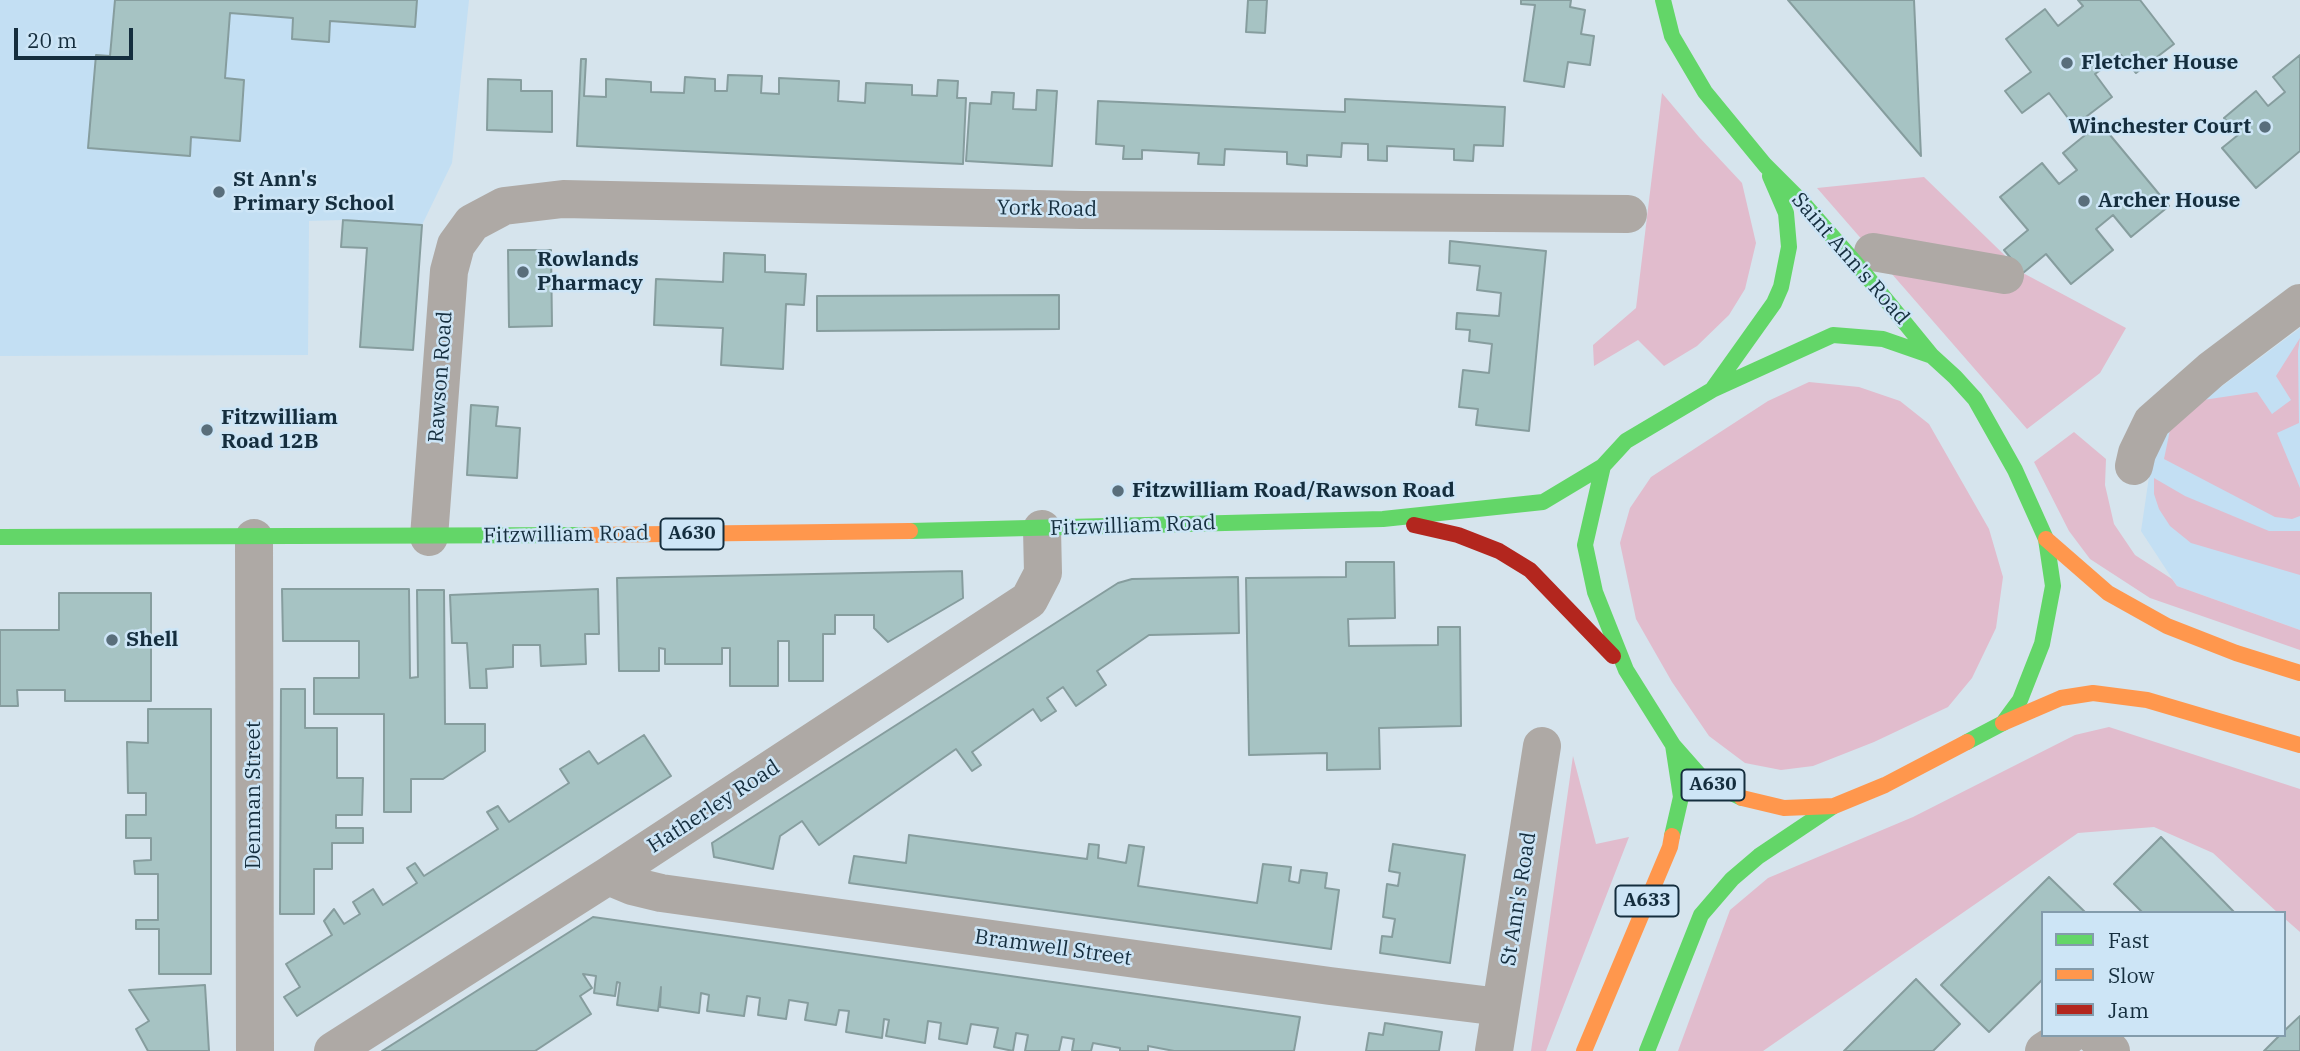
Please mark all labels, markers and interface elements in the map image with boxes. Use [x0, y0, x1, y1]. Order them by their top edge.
scale bar [18, 14, 136, 58]
text: 20 m [27, 26, 77, 54]
place label: Fletcher House [2081, 50, 2238, 76]
marker: Fletcher House [2059, 55, 2075, 71]
place label: Winchester Court [2068, 114, 2251, 140]
marker: Winchester Court [2257, 119, 2273, 135]
place label: St Ann's Primary School [233, 167, 394, 217]
marker: St Ann's Primary School [211, 184, 227, 200]
street label: Saint Ann's Road [1786, 188, 1914, 330]
place label: Archer House [2098, 188, 2240, 214]
marker: Archer House [2076, 193, 2092, 209]
street label: York Road [997, 196, 1097, 222]
place label: Rowlands Pharmacy [537, 247, 643, 297]
marker: Rowlands Pharmacy [515, 264, 531, 280]
street label: Rawson Road [424, 310, 458, 444]
place label: Fitzwilliam Road 12B [221, 405, 338, 455]
marker: Fitzwilliam Road 12B [199, 422, 215, 438]
place label: Fitzwilliam Road/Rawson Road [1132, 478, 1455, 504]
marker: Fitzwilliam Road/Rawson Road [1110, 483, 1126, 499]
street label: Fitzwilliam Road [1050, 511, 1216, 541]
road number: A630 [660, 519, 724, 550]
street label: Fitzwilliam Road [483, 521, 649, 549]
place label: Shell [126, 627, 178, 653]
marker: Shell [104, 632, 120, 648]
street label: Denman Street [241, 721, 267, 869]
street label: Hatherley Road [643, 755, 785, 859]
road number: A630 [1682, 770, 1744, 800]
street label: St Ann's Road [1496, 830, 1542, 968]
road number: A633 [1616, 886, 1678, 917]
legend [2041, 911, 2286, 1037]
street label: Bramwell Street [973, 924, 1133, 972]
text: Fast [2108, 926, 2149, 954]
text: Slow [2108, 961, 2155, 989]
text: Jam [2108, 996, 2149, 1024]

